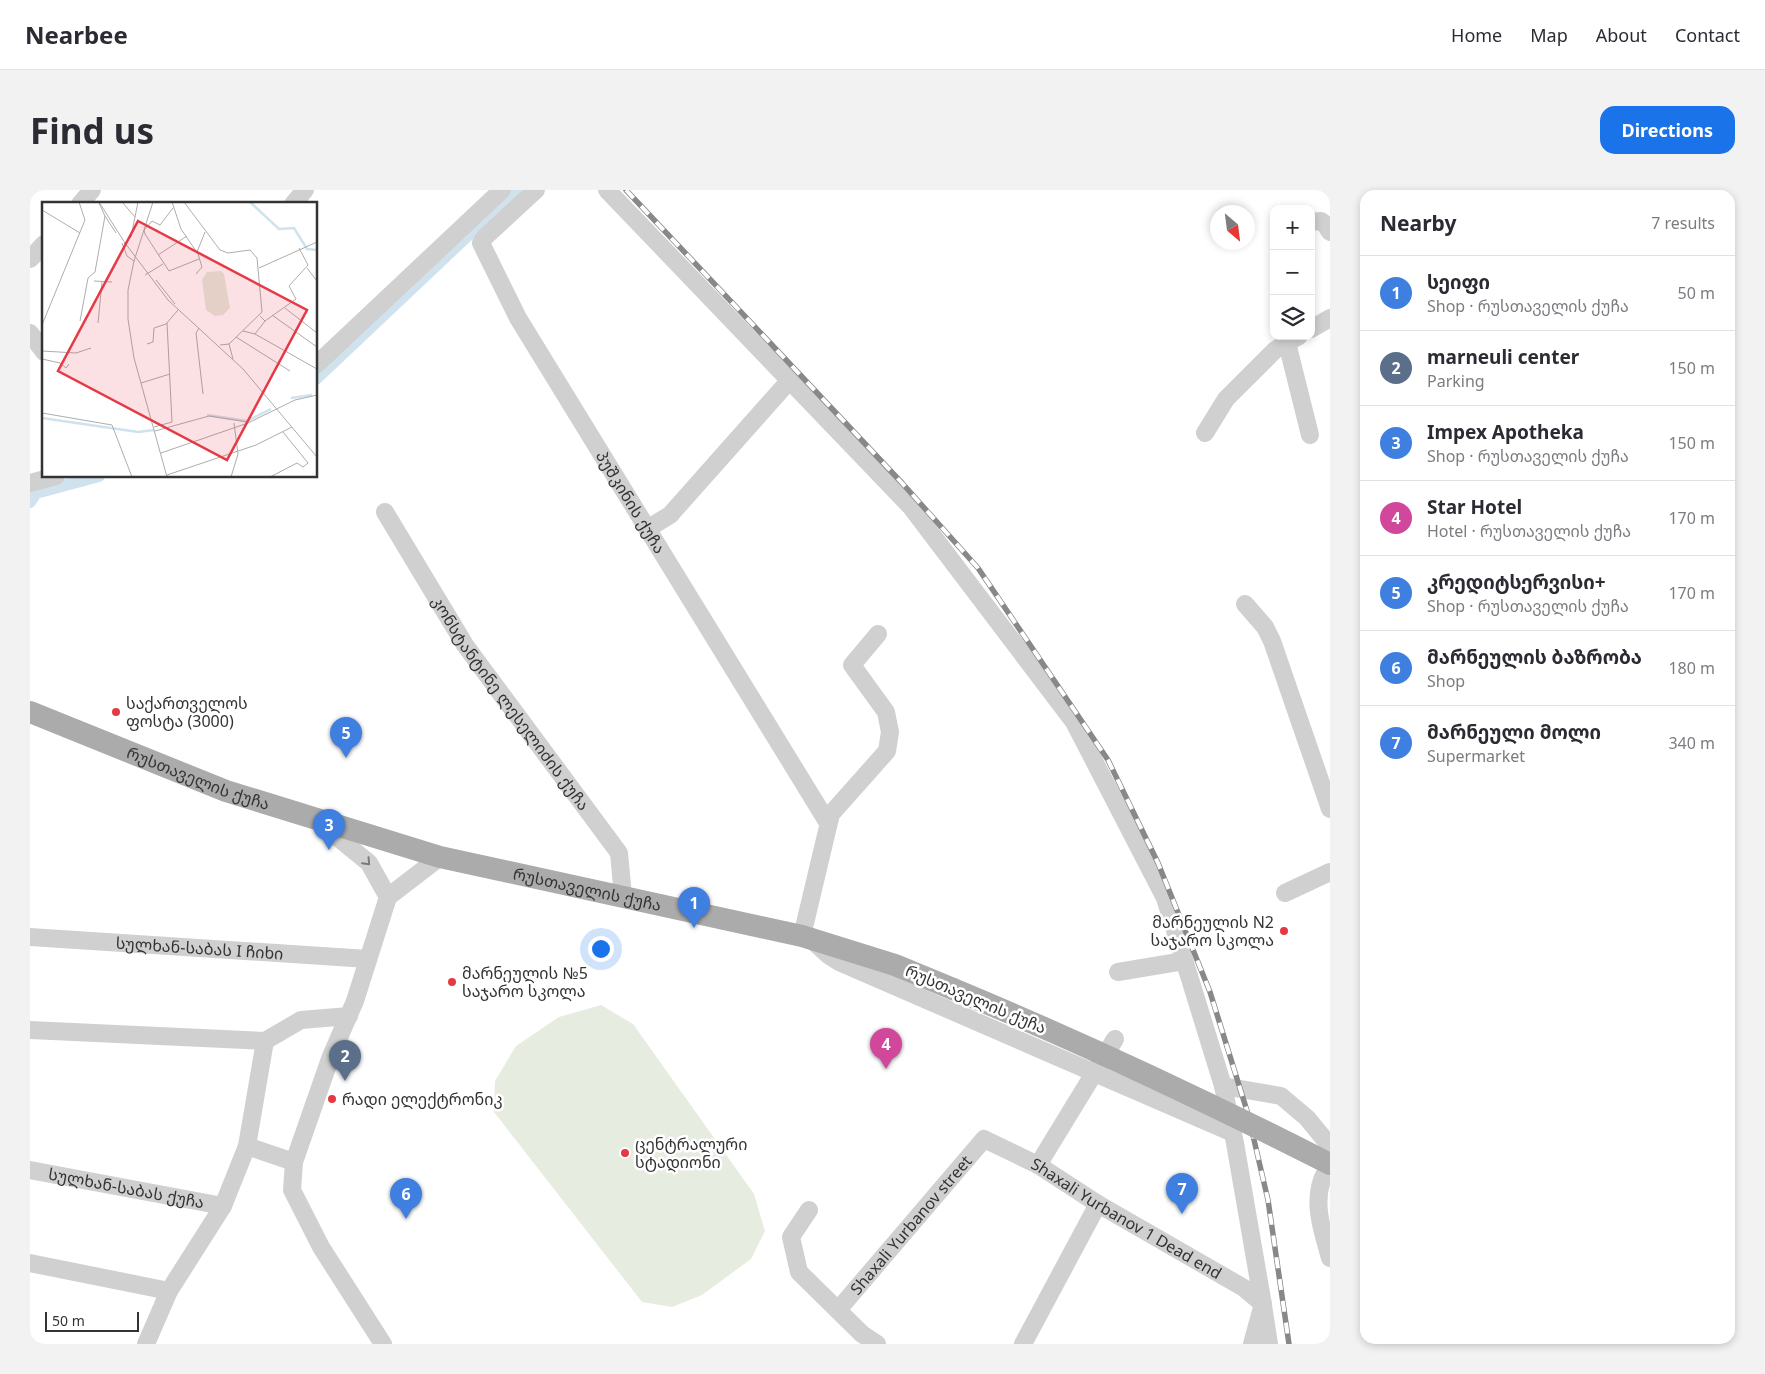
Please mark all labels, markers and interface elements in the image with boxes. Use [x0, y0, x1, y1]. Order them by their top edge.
text: Nearbee [25, 18, 128, 51]
text: Home [1451, 23, 1502, 47]
text: Map [1530, 23, 1568, 47]
text: About [1596, 23, 1647, 47]
text: Contact [1675, 23, 1740, 47]
button: Directions [1600, 106, 1735, 154]
text: Find us [30, 107, 154, 154]
inset map [42, 202, 318, 478]
north arrow [1210, 205, 1255, 250]
map controls [1270, 205, 1315, 340]
button: + [1270, 205, 1315, 250]
text: Nearby [1380, 209, 1456, 237]
text: 7 results [1651, 212, 1715, 234]
button: − [1270, 250, 1315, 295]
text: სეიფი [1427, 269, 1490, 295]
text: 1 [1391, 282, 1401, 304]
text: 50 m [1678, 282, 1715, 304]
button: layers [1270, 295, 1315, 340]
text: Shop · რუსთაველის ქუჩა [1427, 295, 1629, 317]
text: marneuli center [1427, 344, 1579, 370]
text: 2 [1391, 357, 1401, 379]
text: 150 m [1668, 357, 1715, 379]
text: Parking [1427, 370, 1485, 392]
text: Impex Apotheka [1427, 419, 1584, 445]
text: 3 [1391, 432, 1401, 454]
text: 150 m [1668, 432, 1715, 454]
text: Shop · რუსთაველის ქუჩა [1427, 445, 1629, 467]
street label: პუშკინის ქუჩა [591, 446, 671, 558]
text: Star Hotel [1427, 494, 1522, 520]
text: 4 [1391, 507, 1401, 529]
text: 170 m [1668, 507, 1715, 529]
text: Hotel · რუსთაველის ქუჩა [1427, 520, 1631, 542]
text: კრედიტსერვისი+ [1427, 569, 1606, 595]
text: 5 [1391, 582, 1401, 604]
text: 170 m [1668, 582, 1715, 604]
street label: კონსტანტინე ლესელიძის ქუჩა [427, 592, 595, 815]
text: Shop · რუსთაველის ქუჩა [1427, 595, 1629, 617]
text: მარნეულის ბაზრობა [1427, 644, 1642, 670]
text: 6 [1391, 657, 1401, 679]
text: 180 m [1668, 657, 1715, 679]
text: Shop [1427, 670, 1465, 692]
place label: საქართველოს ფოსტა (3000) [126, 692, 248, 732]
marker: საქართველოს ფოსტა (3000) [110, 706, 122, 718]
pin: 5 [330, 717, 362, 758]
text: მარნეული მოლი [1427, 719, 1601, 745]
text: 7 [1391, 732, 1401, 754]
text: 340 m [1668, 732, 1715, 754]
street label: რუსთაველის ქუჩა [124, 741, 272, 815]
text: Supermarket [1427, 745, 1525, 767]
pin: 3 [313, 809, 345, 850]
one-way arrow [361, 856, 370, 865]
street label: რუსთაველის ქუჩა [511, 862, 663, 916]
pin: 1 [678, 887, 710, 928]
place label: მარნეულის N2 საჯარო სკოლა [1150, 911, 1274, 951]
marker: მარნეულის N2 საჯარო სკოლა [1278, 925, 1290, 937]
street label: სულხან-საბას I ჩიხი [115, 932, 284, 964]
your location [588, 936, 614, 962]
street label: რუსთაველის ქუჩა [902, 959, 1050, 1039]
place label: მარნეულის №5 საჯარო სკოლა [462, 962, 588, 1002]
marker: მარნეულის №5 საჯარო სკოლა [446, 976, 458, 988]
pin: 4 [870, 1028, 902, 1069]
pin: 2 [329, 1040, 361, 1081]
place label: რადი ელექტრონიკ [342, 1088, 502, 1110]
marker: რადი ელექტრონიკ [326, 1093, 338, 1105]
place label: ცენტრალური სტადიონი [635, 1133, 747, 1173]
marker: ცენტრალური სტადიონი [619, 1147, 631, 1159]
street label: Shaxali Yurbanov street [845, 1150, 977, 1299]
street label: Shaxali Yurbanov 1 Dead end [1028, 1152, 1226, 1284]
street label: სულხან-საბას ქუჩა [47, 1163, 206, 1213]
pin: 7 [1166, 1173, 1198, 1214]
pin: 6 [390, 1178, 422, 1219]
scale bar [45, 1309, 139, 1332]
text: 50 m [52, 1311, 85, 1330]

